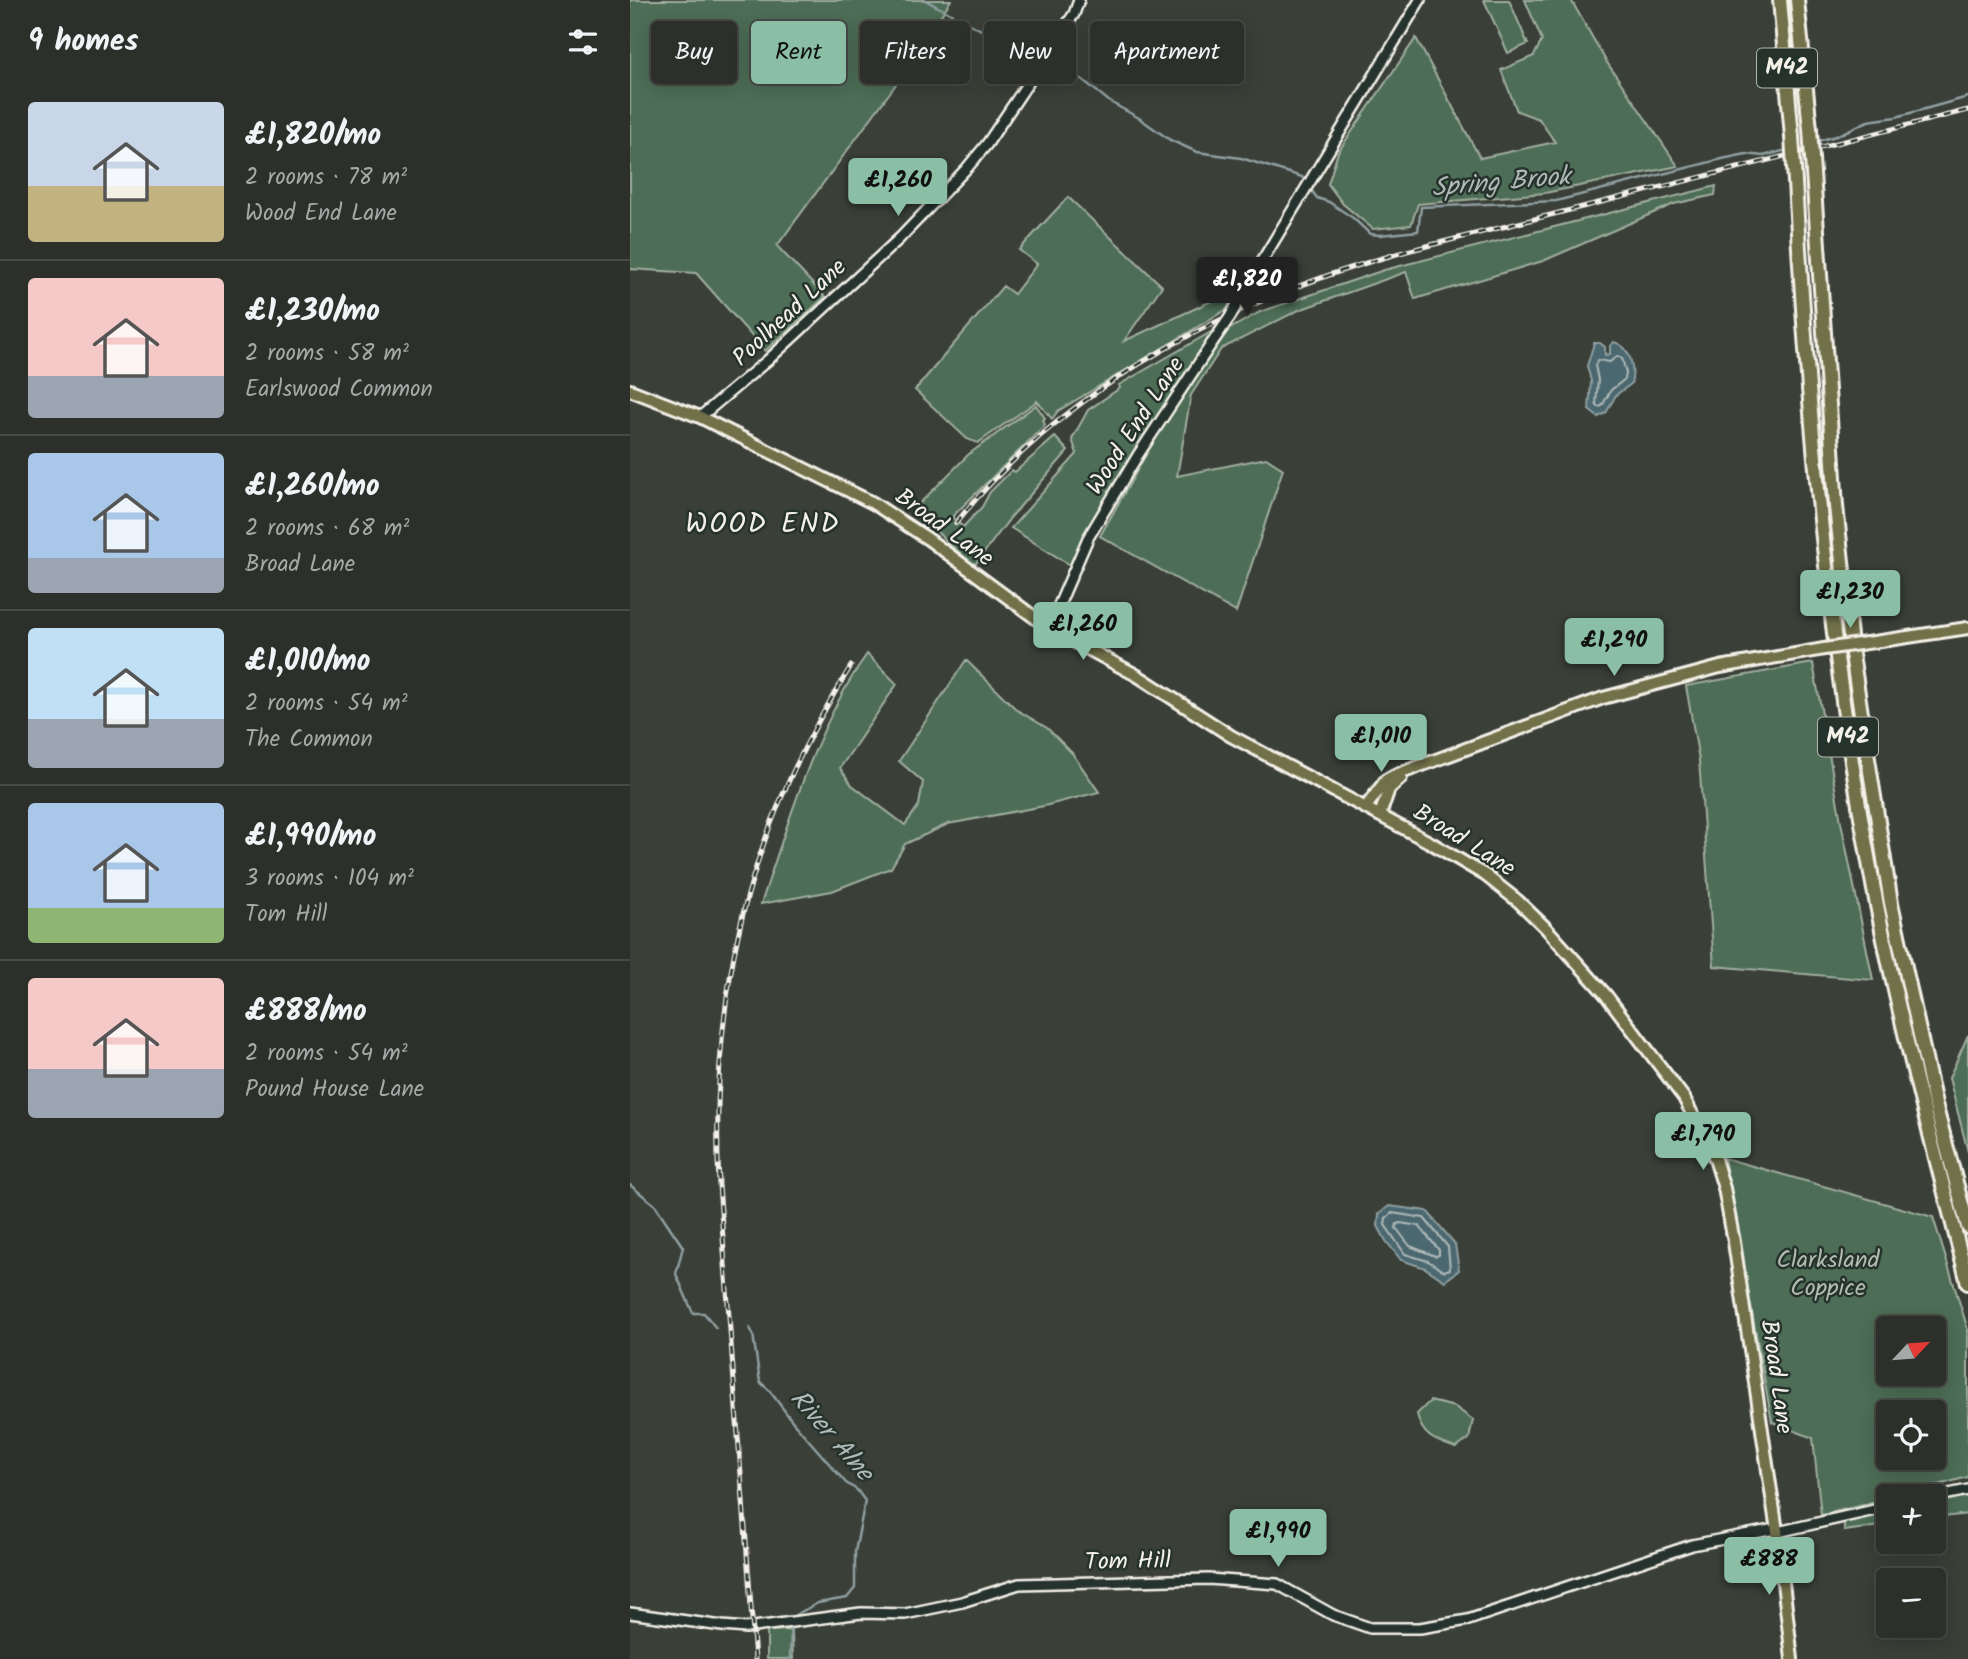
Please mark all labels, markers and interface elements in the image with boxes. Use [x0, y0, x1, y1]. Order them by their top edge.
text: 9 homes [28, 18, 139, 66]
chip: Buy [651, 21, 737, 84]
chip: Rent [751, 21, 846, 84]
chip: Filters [860, 21, 970, 84]
chip: New [984, 21, 1076, 84]
chip: Apartment [1090, 21, 1244, 84]
icon: filters [564, 23, 602, 61]
road number: M42 [1757, 48, 1817, 88]
text: £1,820/mo [245, 112, 381, 160]
icon: home [84, 130, 168, 214]
water label: Spring Brook [1430, 156, 1576, 210]
pin: £1,260 [841, 158, 955, 218]
text: 2 rooms · 78 m² [245, 160, 407, 196]
text: £1,260 [864, 163, 932, 199]
text: Wood End Lane [245, 196, 397, 232]
street label: Poolhead Lane [724, 249, 857, 377]
pin: £1,820 [1190, 258, 1304, 317]
text: £1,820 [1213, 262, 1281, 298]
text: £1,230/mo [245, 288, 380, 336]
icon: home [84, 306, 168, 390]
text: 2 rooms · 58 m² [245, 336, 409, 372]
street label: Wood End Lane [1076, 349, 1196, 503]
text: Earlswood Common [245, 372, 433, 408]
text: £1,260/mo [245, 463, 380, 511]
street label: Broad Lane [886, 478, 1002, 578]
icon: home [84, 481, 168, 565]
district label: WOOD END [686, 502, 840, 547]
text: 2 rooms · 68 m² [245, 511, 409, 547]
text: Broad Lane [245, 547, 355, 583]
pin: £1,230 [1793, 570, 1907, 630]
text: £1,230 [1816, 575, 1884, 611]
pin: £1,260 [1026, 602, 1140, 662]
text: £1,260 [1049, 607, 1117, 643]
pin: £1,290 [1557, 618, 1671, 678]
text: £1,290 [1581, 623, 1647, 659]
text: £1,010/mo [245, 638, 370, 686]
icon: home [84, 656, 168, 740]
text: 2 rooms · 54 m² [245, 686, 408, 722]
pin: £1,010 [1324, 714, 1438, 774]
road number: M42 [1818, 718, 1878, 757]
text: £1,010 [1351, 719, 1411, 755]
text: The Common [245, 722, 373, 758]
street label: Broad Lane [1405, 794, 1523, 888]
text: £1,990/mo [245, 813, 376, 861]
icon: home [84, 831, 168, 915]
text: 3 rooms · 104 m² [245, 861, 414, 897]
text: Tom Hill [245, 897, 327, 933]
text: £888/mo [245, 988, 367, 1036]
icon: home [84, 1006, 168, 1090]
text: 2 rooms · 54 m² [245, 1036, 408, 1072]
text: Pound House Lane [245, 1072, 424, 1108]
pin: £1,790 [1646, 1112, 1760, 1172]
text: £1,790 [1671, 1117, 1735, 1153]
park label: Clarksland Coppice [1777, 1241, 1880, 1308]
north arrow [1876, 1316, 1946, 1386]
map controls [1876, 1316, 1946, 1638]
street label: Broad Lane [1749, 1317, 1803, 1437]
water label: River Alne [779, 1380, 885, 1493]
button: locate [1876, 1400, 1946, 1470]
button: + [1876, 1484, 1946, 1554]
pin: £1,990 [1221, 1510, 1335, 1569]
text: £1,990 [1246, 1514, 1310, 1550]
pin: £888 [1728, 1538, 1810, 1597]
street label: Tom Hill [1085, 1542, 1171, 1582]
text: £888 [1740, 1542, 1798, 1578]
button: − [1876, 1568, 1946, 1638]

